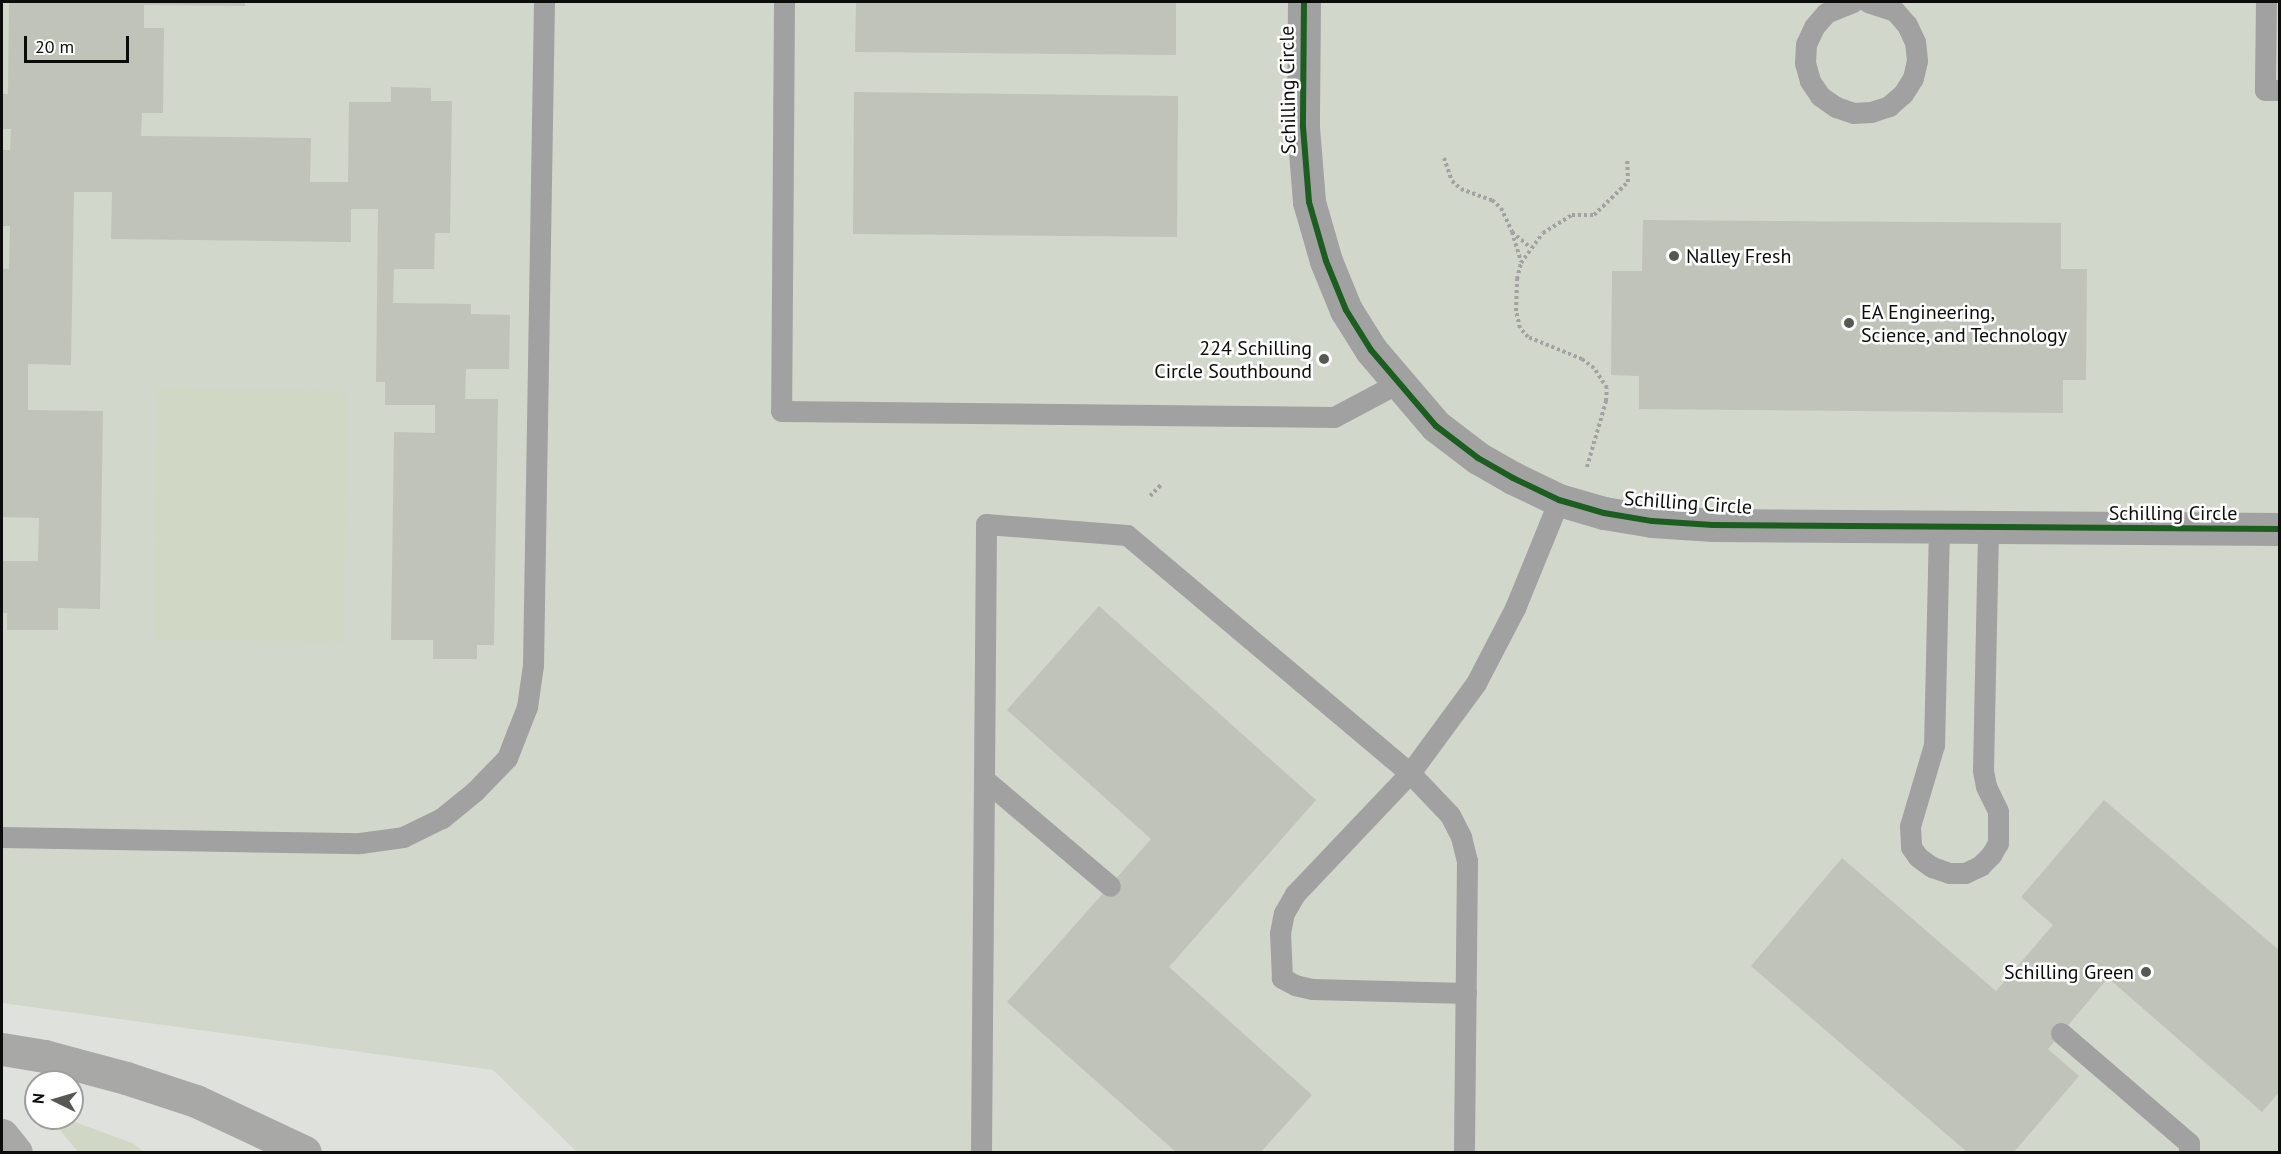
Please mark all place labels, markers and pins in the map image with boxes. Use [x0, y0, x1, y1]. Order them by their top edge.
place label: Nalley Fresh [1686, 244, 1792, 268]
marker: Nalley Fresh [1667, 249, 1681, 263]
place label: EA Engineering, Science, and Technology [1861, 300, 2069, 347]
marker: EA Engineering, Science, and Technology [1842, 316, 1856, 330]
place label: 224 Schilling Circle Southbound [1154, 336, 1312, 383]
marker: 224 Schilling Circle Southbound [1317, 352, 1331, 366]
place label: Schilling Green [2004, 960, 2134, 984]
marker: Schilling Green [2139, 965, 2153, 979]

